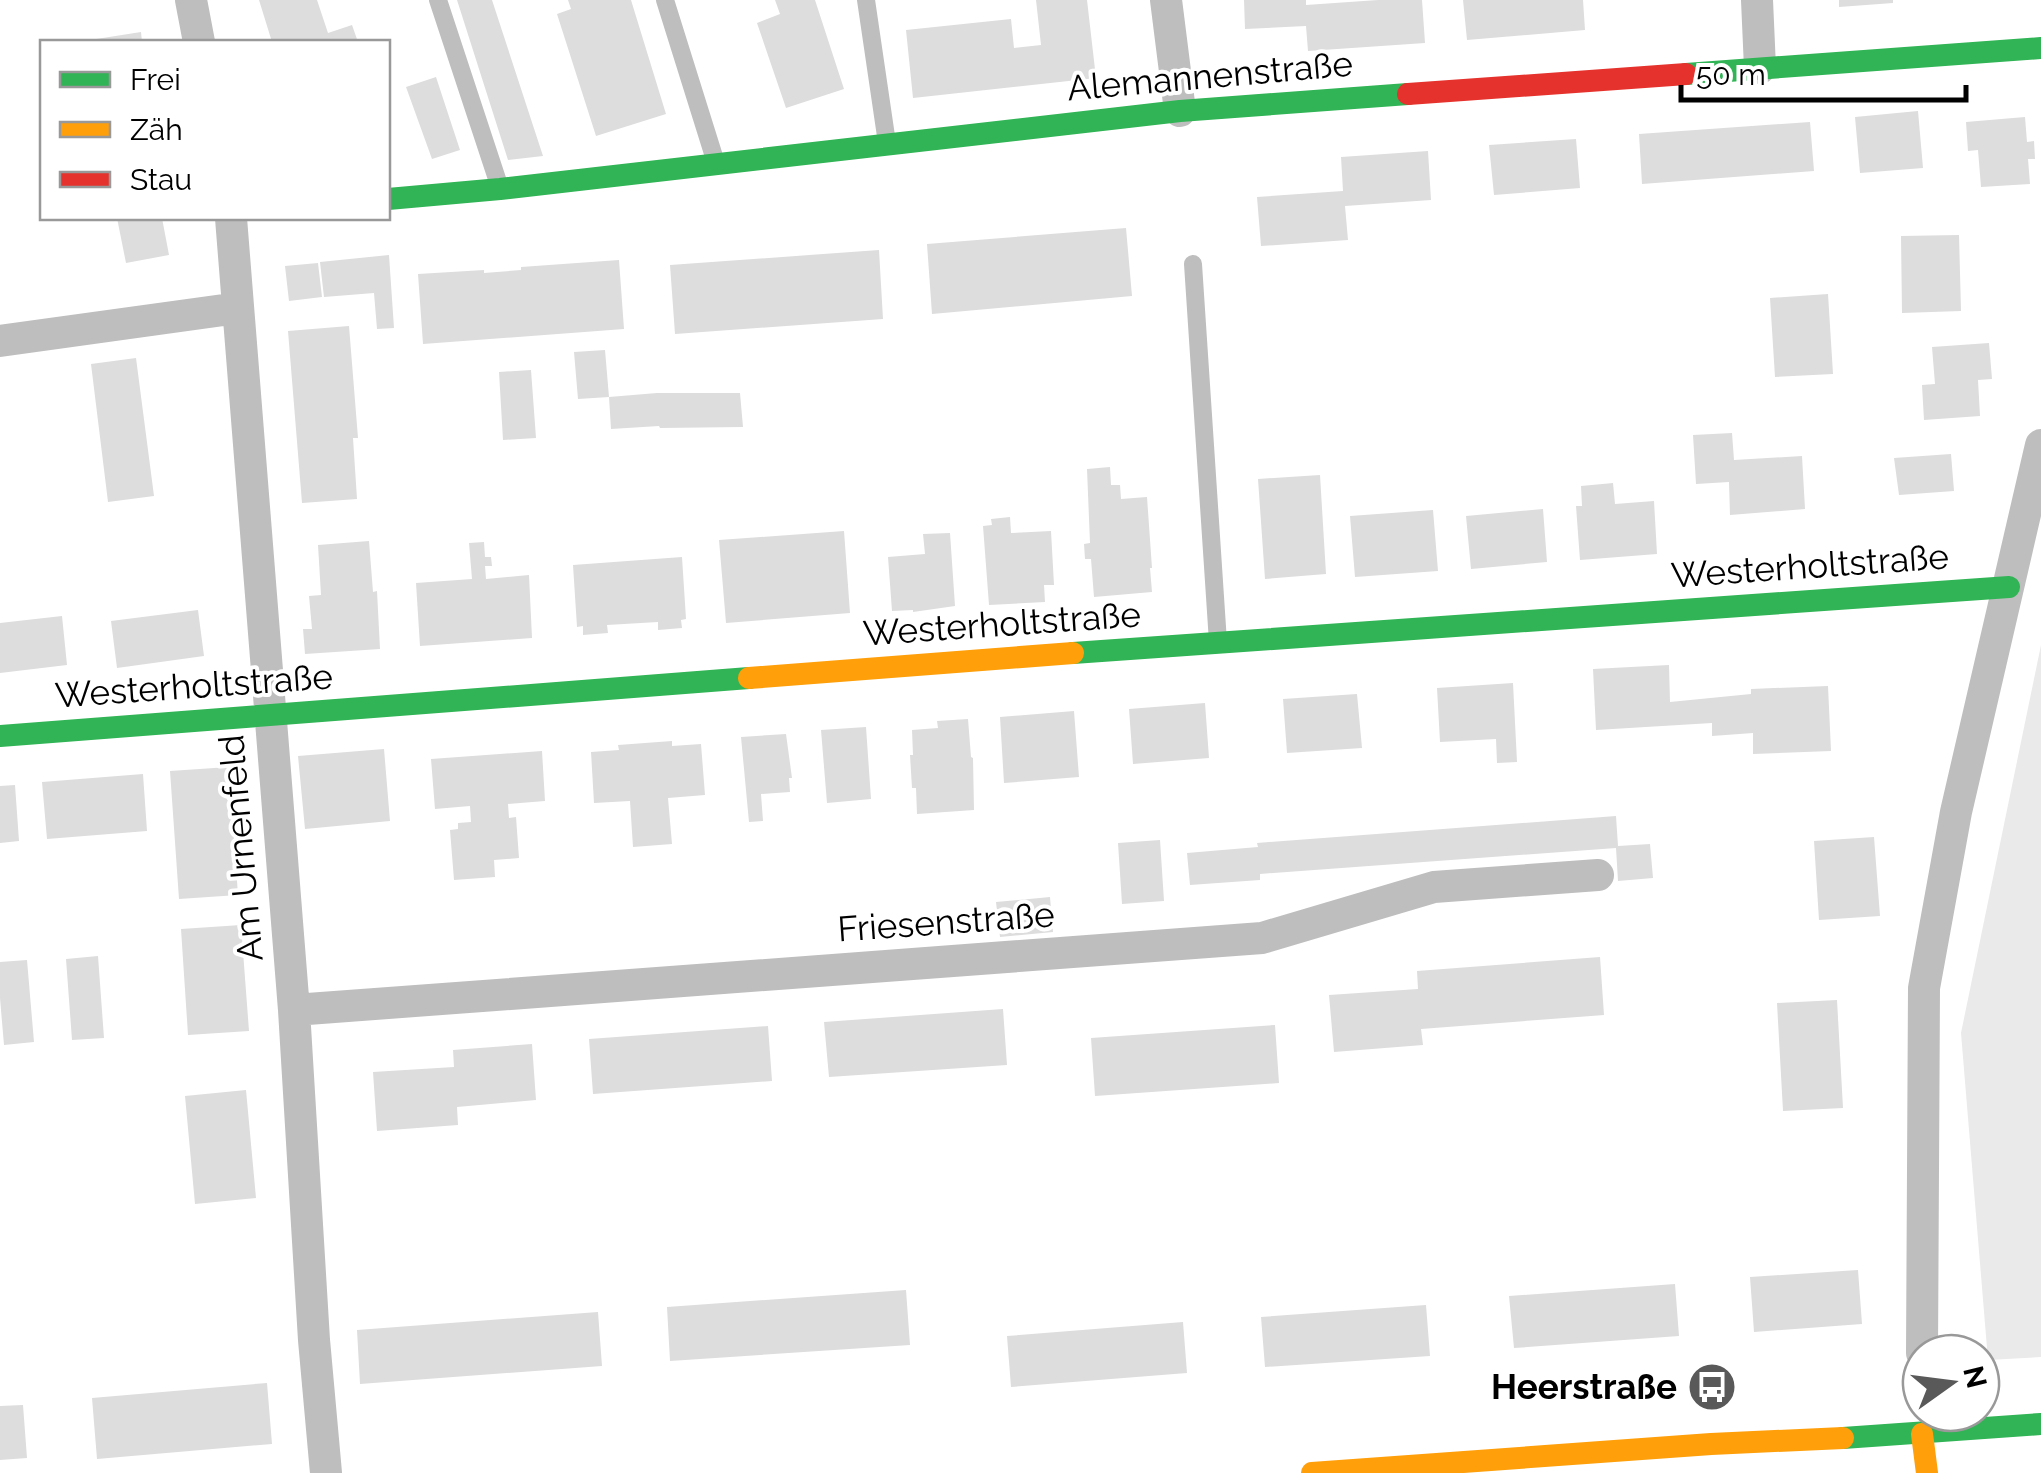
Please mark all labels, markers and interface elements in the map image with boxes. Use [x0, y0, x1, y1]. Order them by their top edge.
legend [40, 40, 390, 220]
scale bar [1681, 40, 1966, 102]
street label: Alemannenstraße [1065, 43, 1354, 108]
text: 50 m [1696, 57, 1766, 92]
text: Frei [130, 62, 181, 97]
text: Zäh [130, 112, 183, 147]
text: Stau [130, 162, 192, 197]
street label: Westerholtstraße [1670, 535, 1950, 596]
street label: Westerholtstraße [862, 593, 1142, 654]
street label: Westerholtstraße [54, 655, 334, 716]
street label: Am Urnenfeld [210, 733, 271, 963]
street label: Friesenstraße [836, 893, 1056, 950]
north arrow [1901, 1333, 2001, 1433]
bus stop icon: Heerstraße [1686, 1361, 1738, 1413]
text: N [1956, 1363, 1993, 1391]
place label: Heerstraße [1491, 1366, 1677, 1407]

